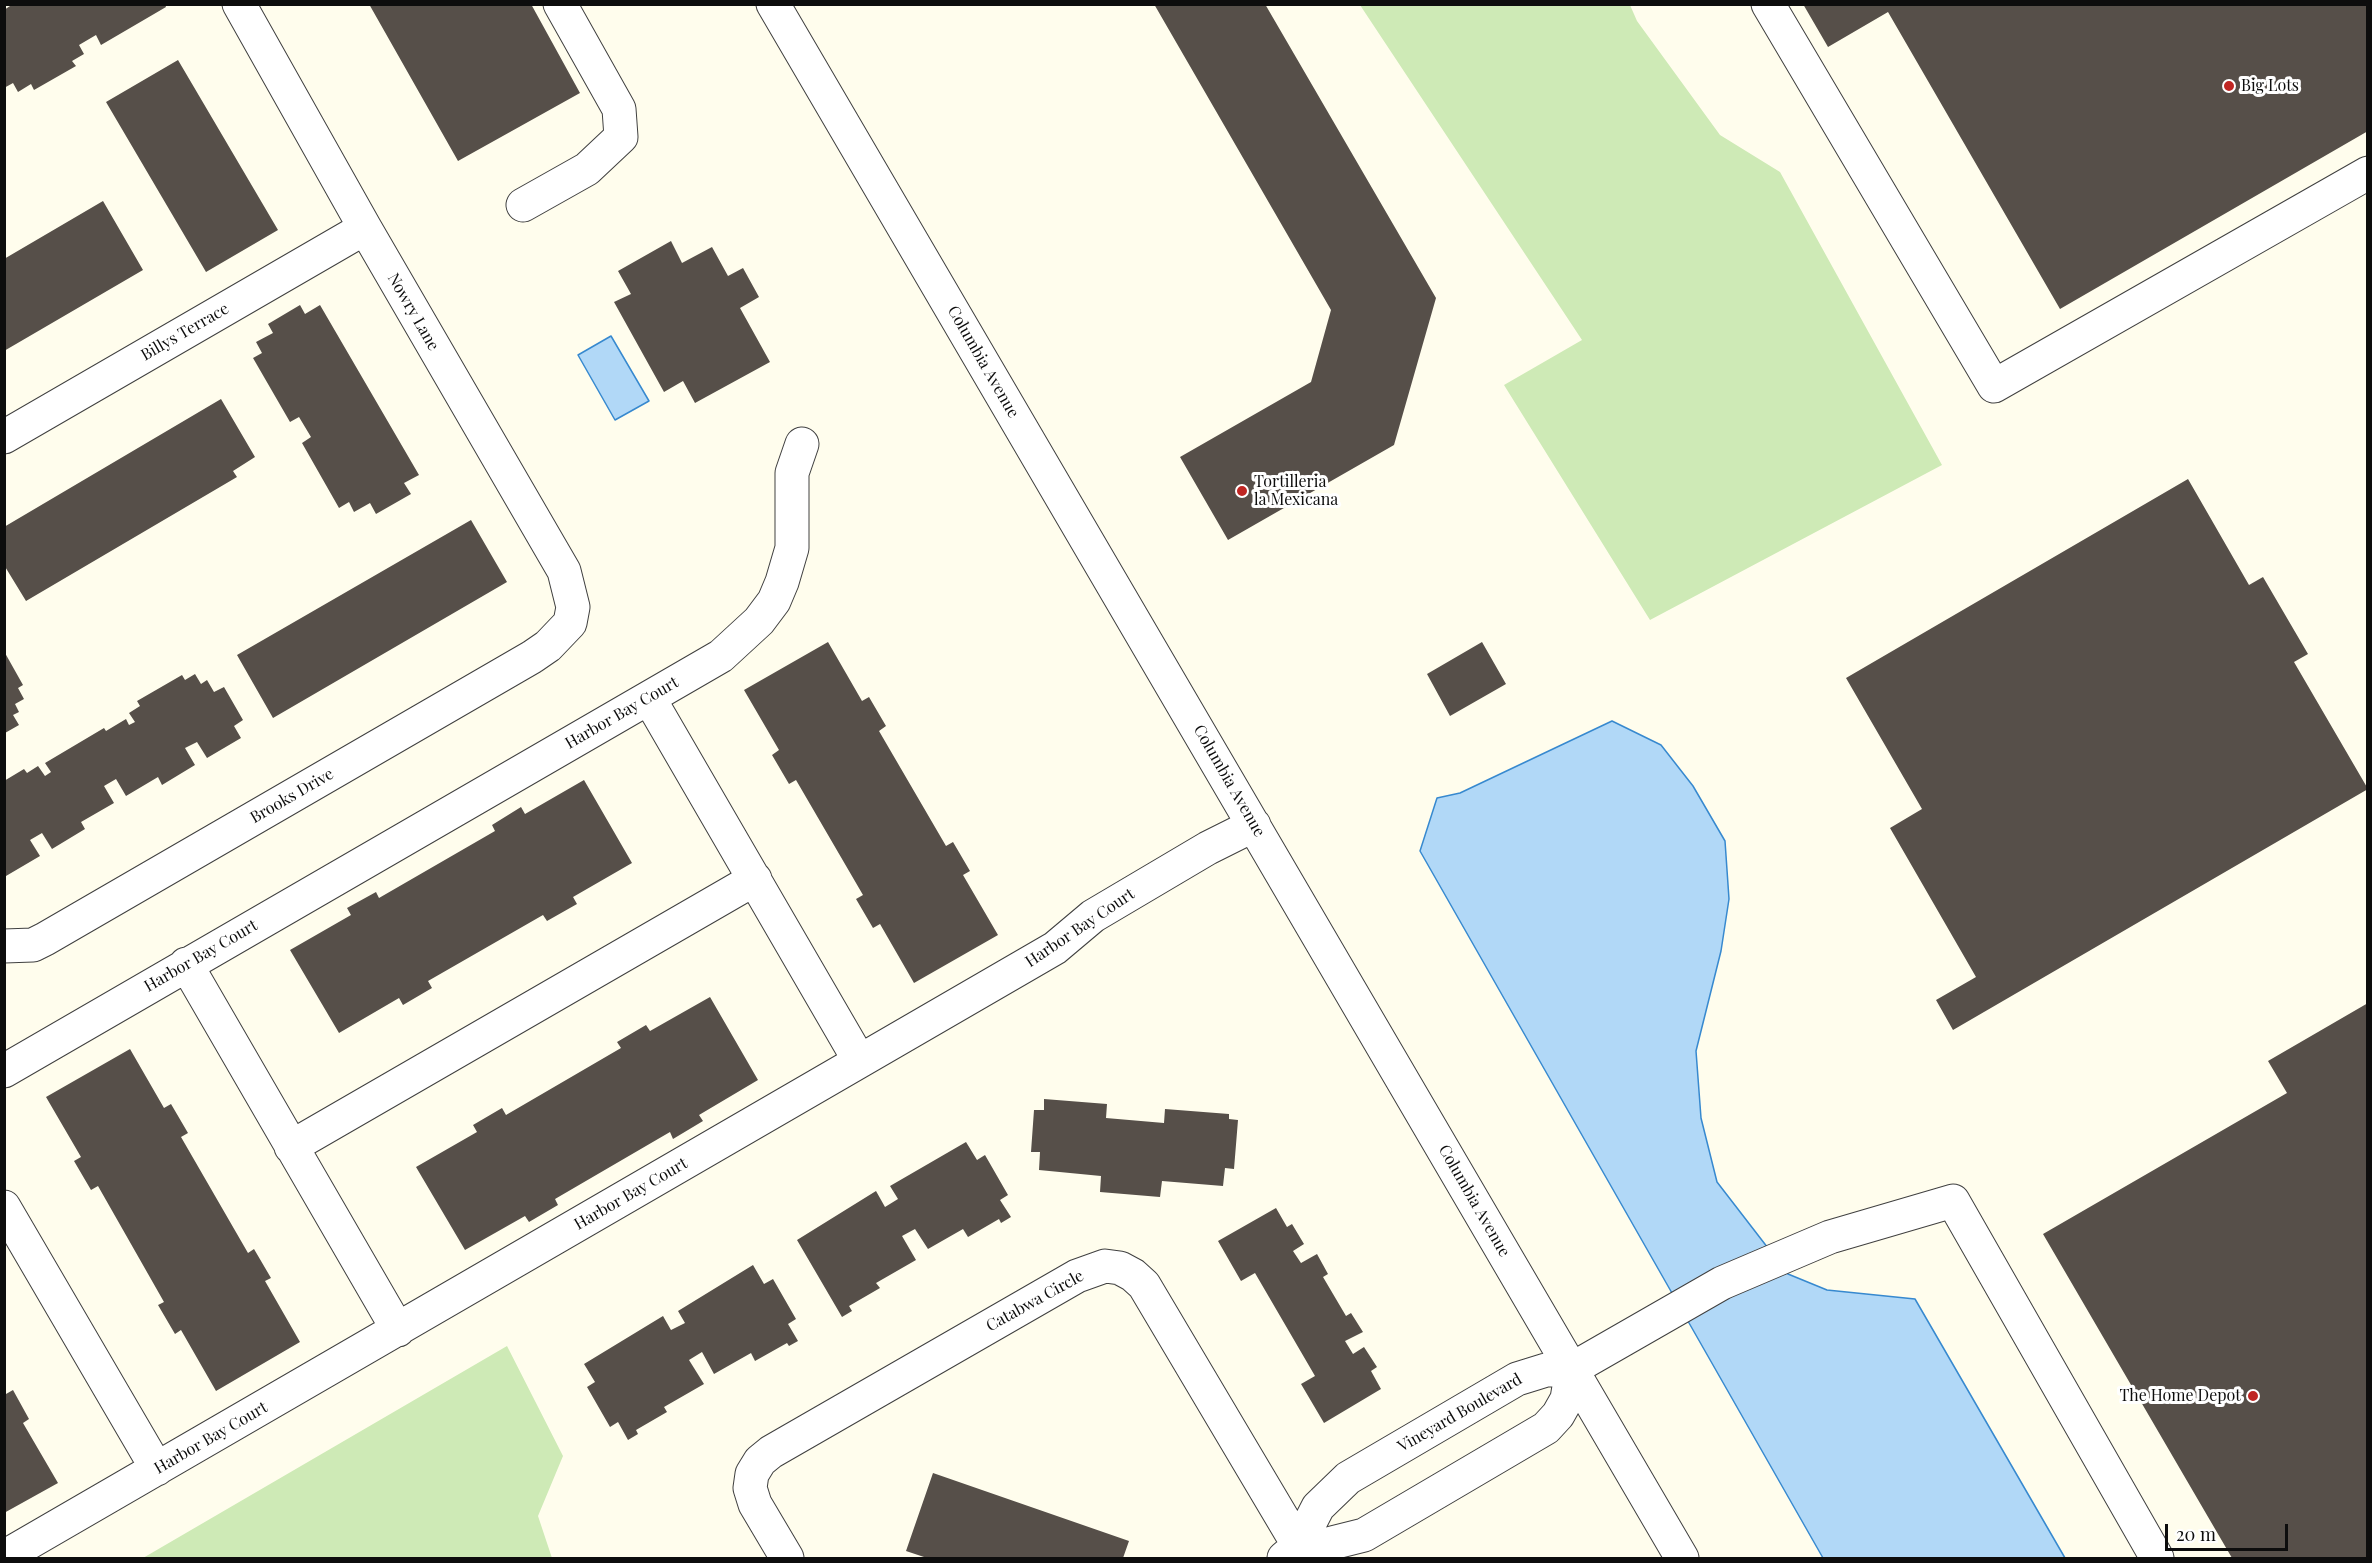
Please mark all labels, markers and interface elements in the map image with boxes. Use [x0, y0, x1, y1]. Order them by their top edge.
place label: Big Lots [2241, 76, 2299, 96]
marker: Big Lots [2222, 79, 2236, 93]
street label: Nowry Lane [383, 270, 443, 354]
street label: Billys Terrace [138, 299, 232, 365]
street label: Columbia Avenue [943, 303, 1023, 421]
place label: Tortilleria la Mexicana [1254, 472, 1338, 510]
marker: Tortilleria la Mexicana [1235, 484, 1249, 498]
street label: Harbor Bay Court [562, 673, 682, 753]
street label: Columbia Avenue [1189, 722, 1269, 840]
street label: Brooks Drive [247, 764, 337, 828]
street label: Harbor Bay Court [1022, 884, 1138, 972]
street label: Harbor Bay Court [141, 916, 261, 996]
street label: Columbia Avenue [1434, 1142, 1514, 1260]
street label: Harbor Bay Court [571, 1154, 691, 1234]
street label: Catabwa Circle [983, 1266, 1087, 1336]
street label: Vineyard Boulevard [1395, 1370, 1525, 1456]
place label: The Home Depot [2119, 1386, 2241, 1406]
marker: The Home Depot [2246, 1389, 2260, 1403]
street label: Harbor Bay Court [151, 1398, 271, 1478]
scale bar [2168, 1512, 2291, 1550]
text: 20 m [2176, 1522, 2216, 1546]

